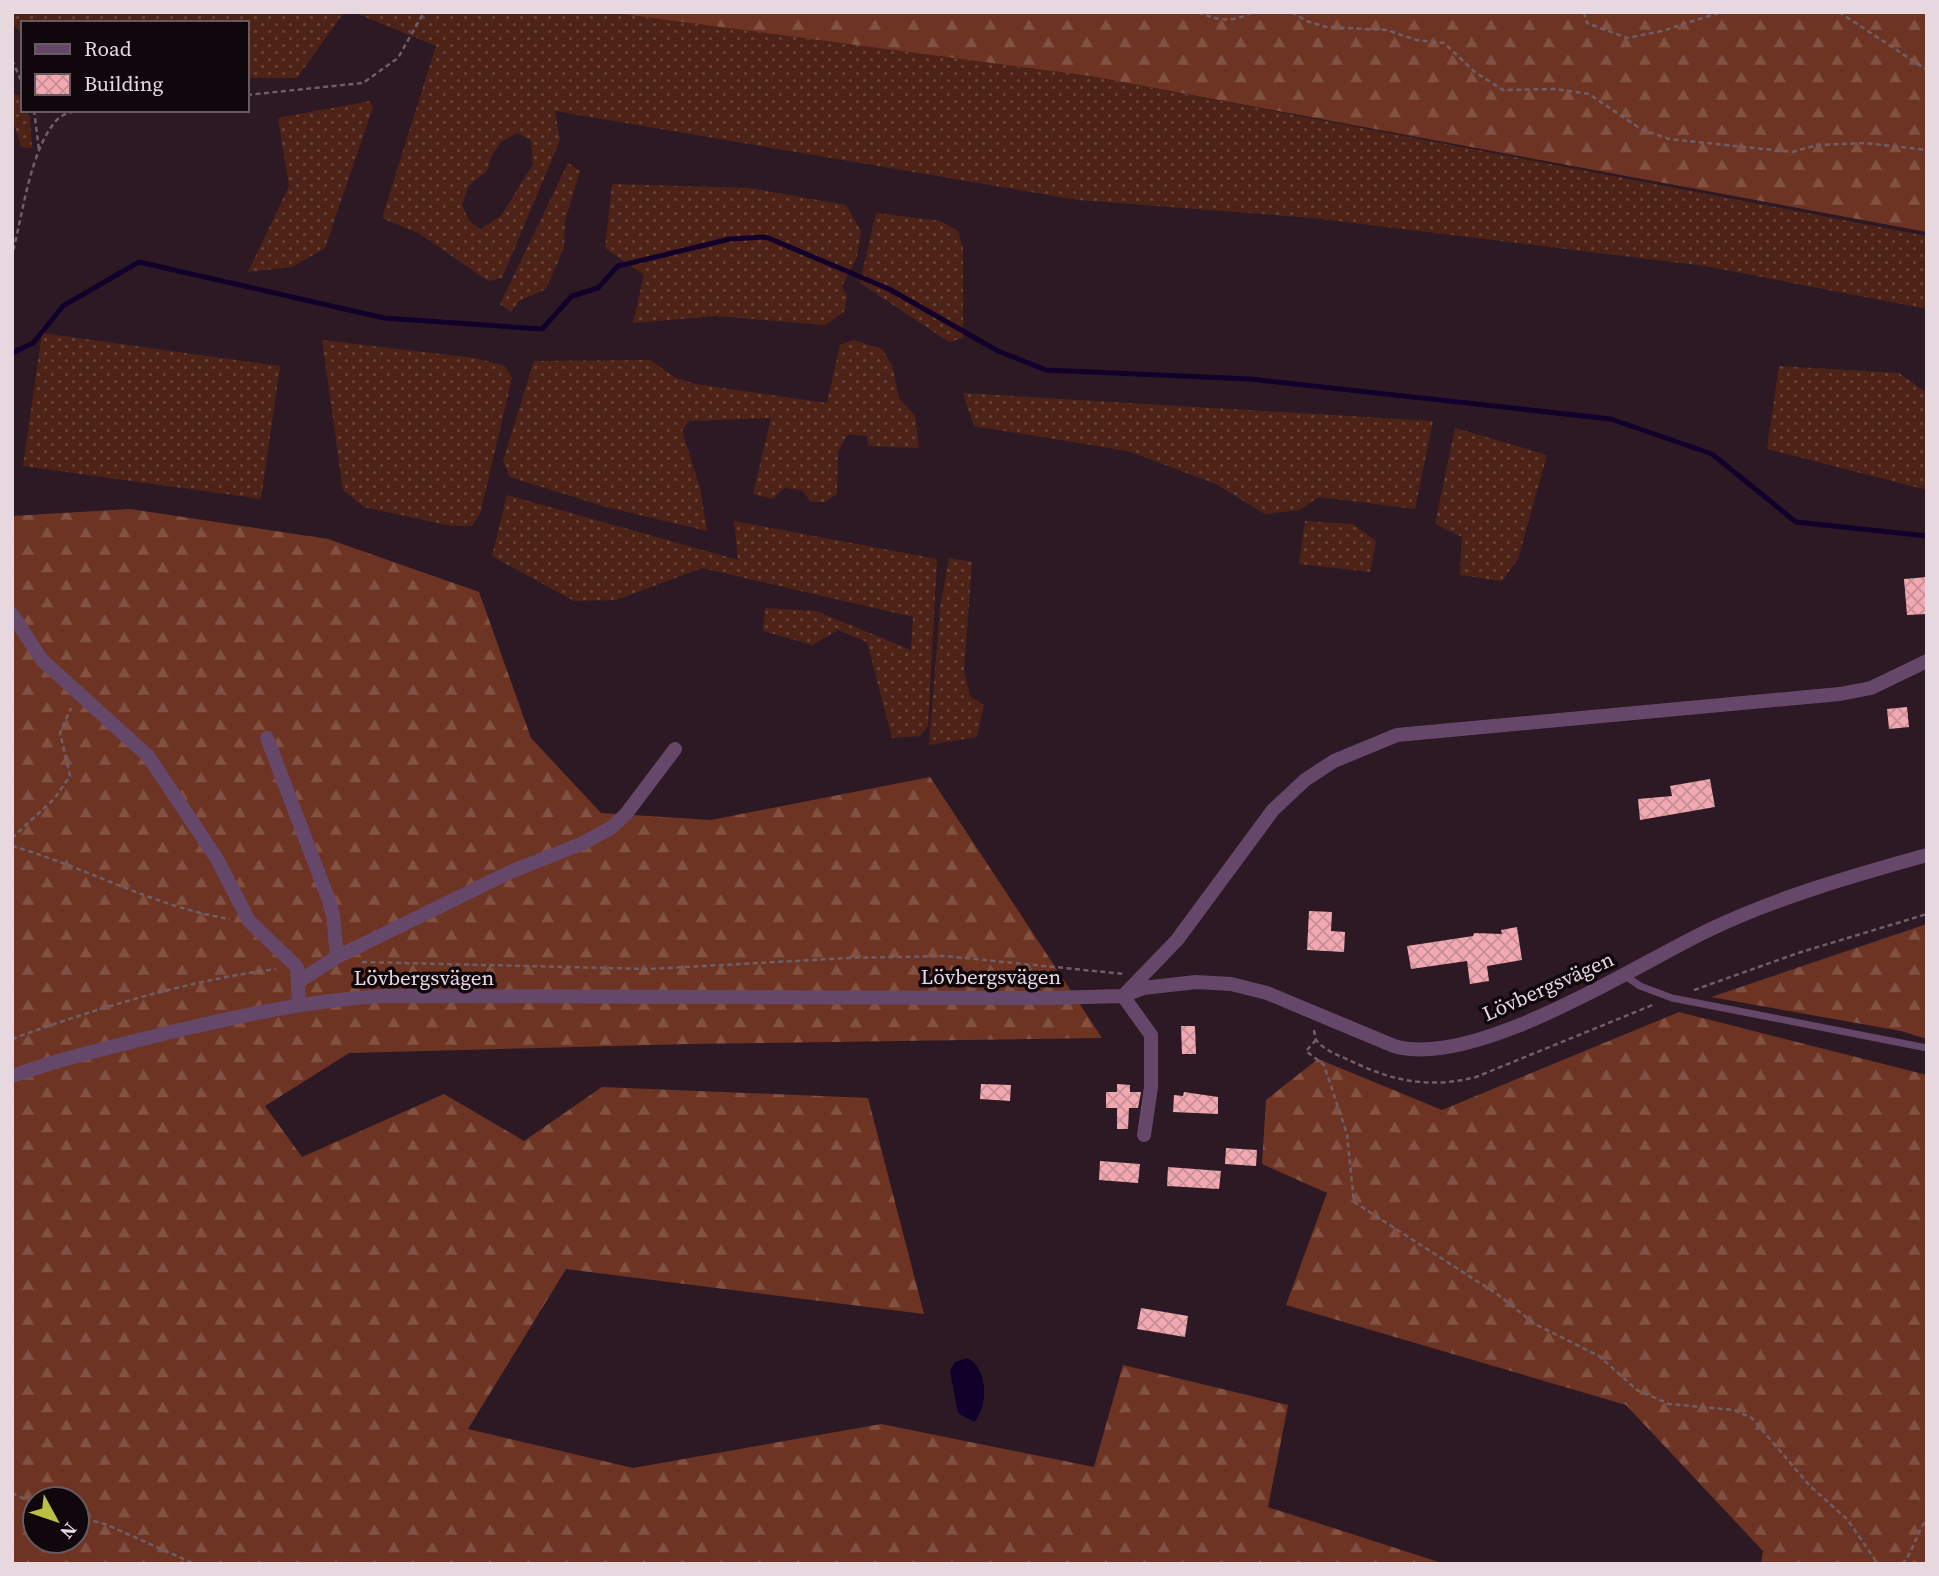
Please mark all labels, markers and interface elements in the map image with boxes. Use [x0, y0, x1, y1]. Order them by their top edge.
legend [21, 21, 248, 112]
text: Road [84, 34, 132, 63]
text: Building [84, 69, 163, 98]
street label: Lövbergsvägen [1478, 944, 1618, 1028]
street label: Lövbergsvägen [921, 962, 1062, 991]
street label: Lövbergsvägen [354, 963, 495, 992]
north arrow [21, 1485, 91, 1555]
text: N [55, 1517, 83, 1545]

